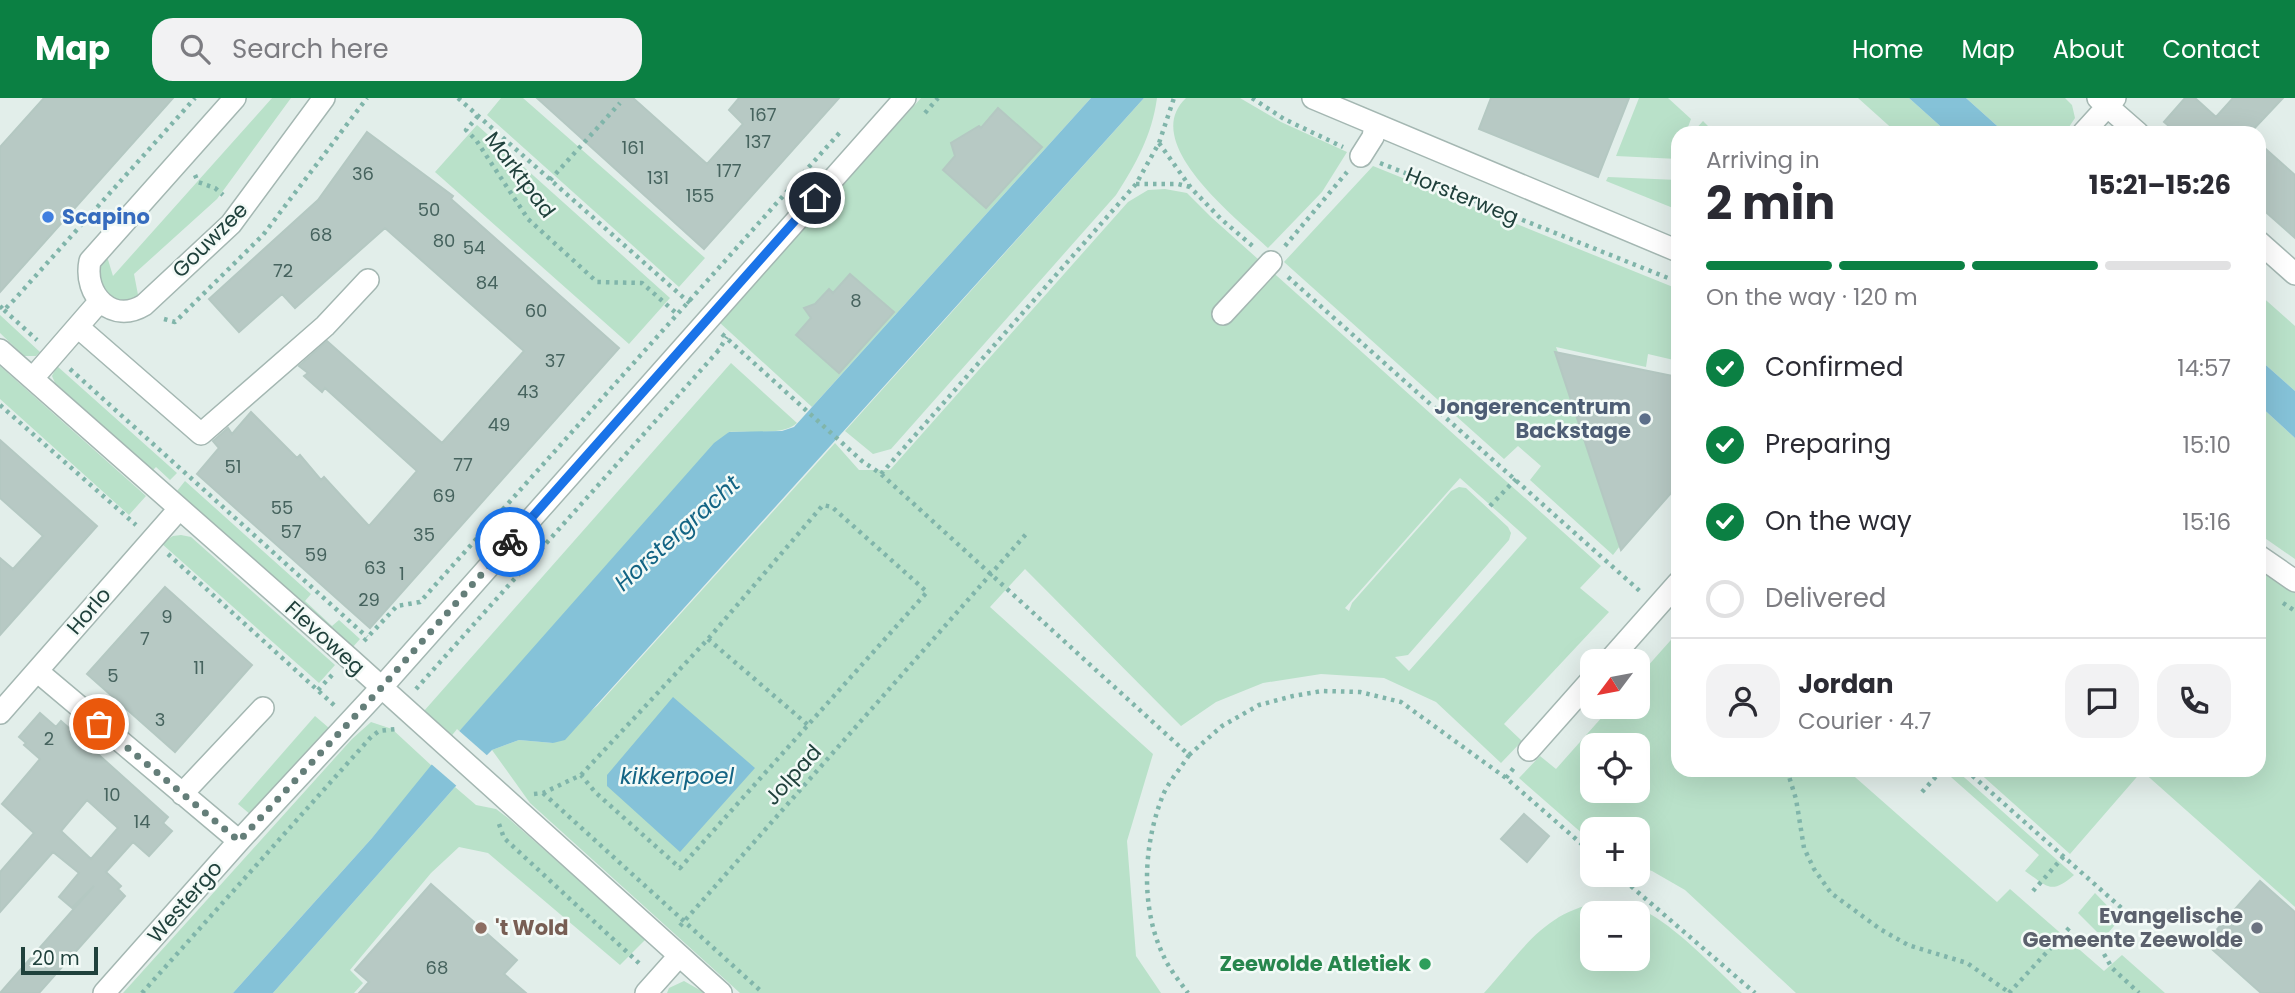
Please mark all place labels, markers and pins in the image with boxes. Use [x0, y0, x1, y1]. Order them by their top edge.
pin [785, 168, 845, 228]
place label: Scapino [62, 202, 150, 231]
marker: Scapino [40, 209, 56, 225]
place label: Jongerencentrum Backstage [1434, 392, 1631, 445]
marker: Jongerencentrum Backstage [1637, 411, 1653, 427]
pin [69, 694, 129, 754]
place label: Evangelische Gemeente Zeewolde [2023, 901, 2243, 954]
place label: 't Wold [495, 913, 569, 942]
marker: 't Wold [473, 920, 489, 936]
marker: Evangelische Gemeente Zeewolde [2249, 920, 2265, 936]
place label: Zeewolde Atletiek [1219, 949, 1411, 978]
marker: Zeewolde Atletiek [1417, 956, 1433, 972]

